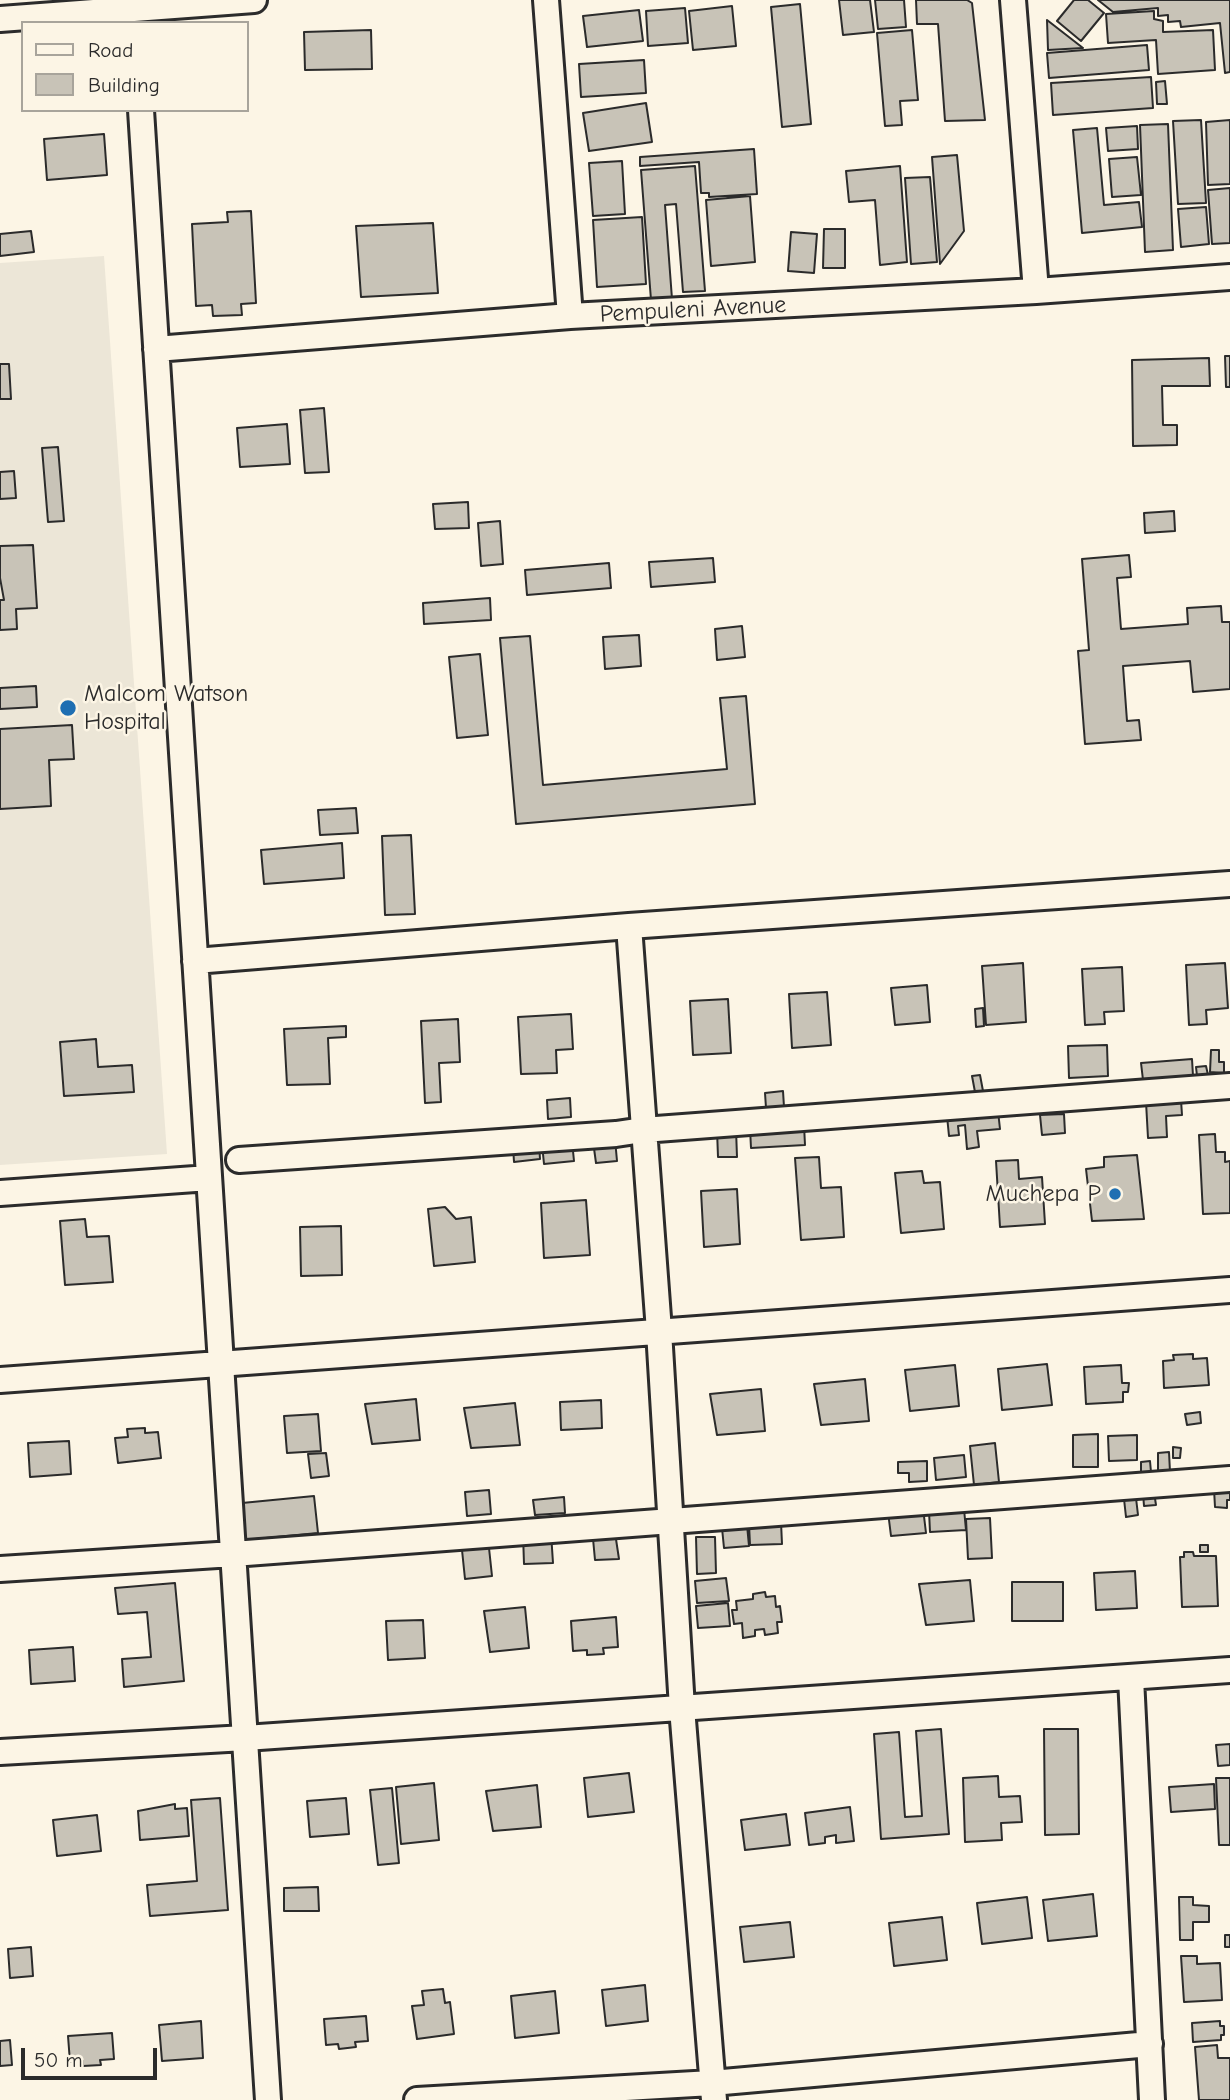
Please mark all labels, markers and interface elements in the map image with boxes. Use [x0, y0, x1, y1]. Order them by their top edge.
legend [21, 21, 248, 112]
text: Road [88, 38, 133, 62]
text: Building [88, 73, 160, 97]
street label: Pempuleni Avenue [599, 291, 787, 329]
place label: Malcom Watson Hospital [84, 680, 248, 736]
marker: Malcom Watson Hospital [58, 698, 78, 718]
place label: Muchepa P [986, 1180, 1101, 1208]
marker: Muchepa P [1107, 1186, 1123, 1202]
scale bar [24, 2034, 161, 2078]
text: 50 m [34, 2048, 83, 2072]

